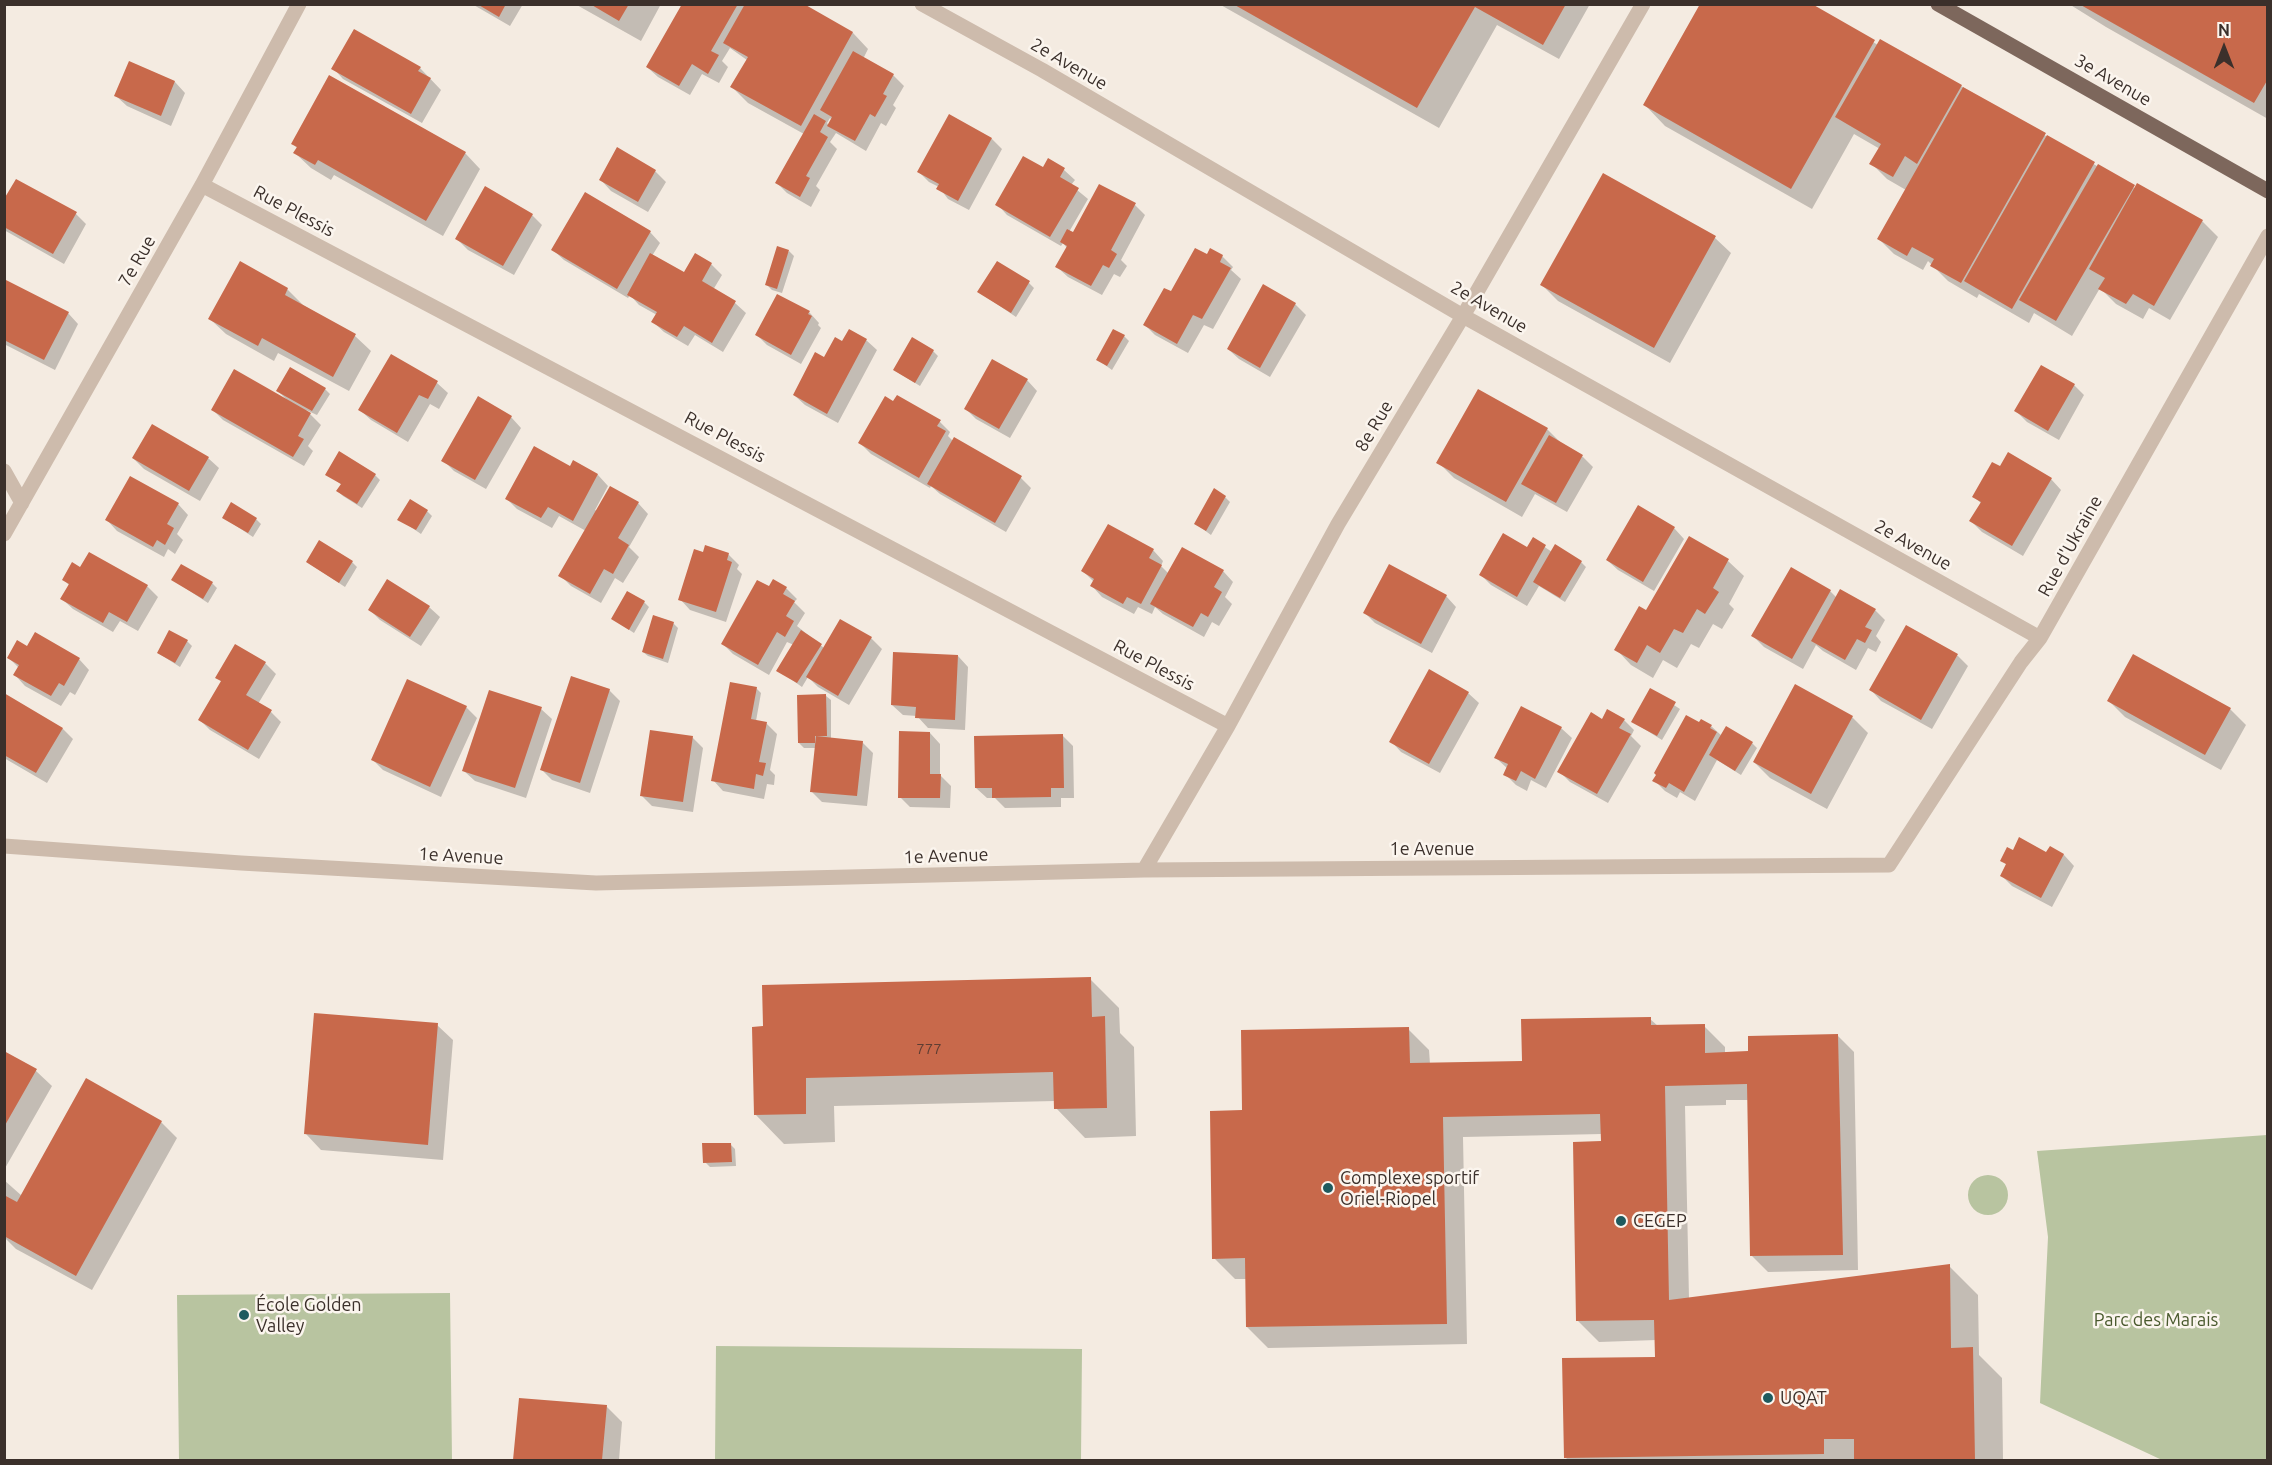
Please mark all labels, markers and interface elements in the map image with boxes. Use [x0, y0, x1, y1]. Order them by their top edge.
north arrow [2194, 18, 2254, 78]
text: N [2218, 21, 2230, 39]
street label: 2e Avenue [1027, 33, 1111, 95]
street label: 3e Avenue [2071, 49, 2155, 111]
street label: Rue Plessis [250, 181, 338, 241]
street label: 7e Rue [114, 232, 160, 290]
street label: 2e Avenue [1447, 276, 1531, 338]
street label: 8e Rue [1350, 397, 1398, 455]
street label: Rue Plessis [681, 407, 769, 467]
street label: Rue d'Ukraine [2033, 492, 2107, 600]
street label: 2e Avenue [1871, 515, 1955, 575]
street label: Rue Plessis [1110, 635, 1198, 695]
street label: 1e Avenue [1390, 838, 1474, 860]
street label: 1e Avenue [418, 843, 504, 869]
street label: 1e Avenue [903, 844, 989, 868]
house number: 777 [916, 1040, 942, 1058]
place label: Complexe sportif Oriel-Riopel [1340, 1167, 1479, 1210]
marker: Complexe sportif Oriel-Riopel [1321, 1181, 1335, 1195]
place label: CEGEP [1633, 1210, 1687, 1232]
marker: CEGEP [1614, 1214, 1628, 1228]
place label: École Golden Valley [256, 1294, 362, 1336]
marker: École Golden Valley [237, 1308, 251, 1322]
park label: Parc des Marais [2094, 1309, 2218, 1331]
place label: UQAT [1780, 1387, 1827, 1409]
marker: UQAT [1761, 1391, 1775, 1405]

